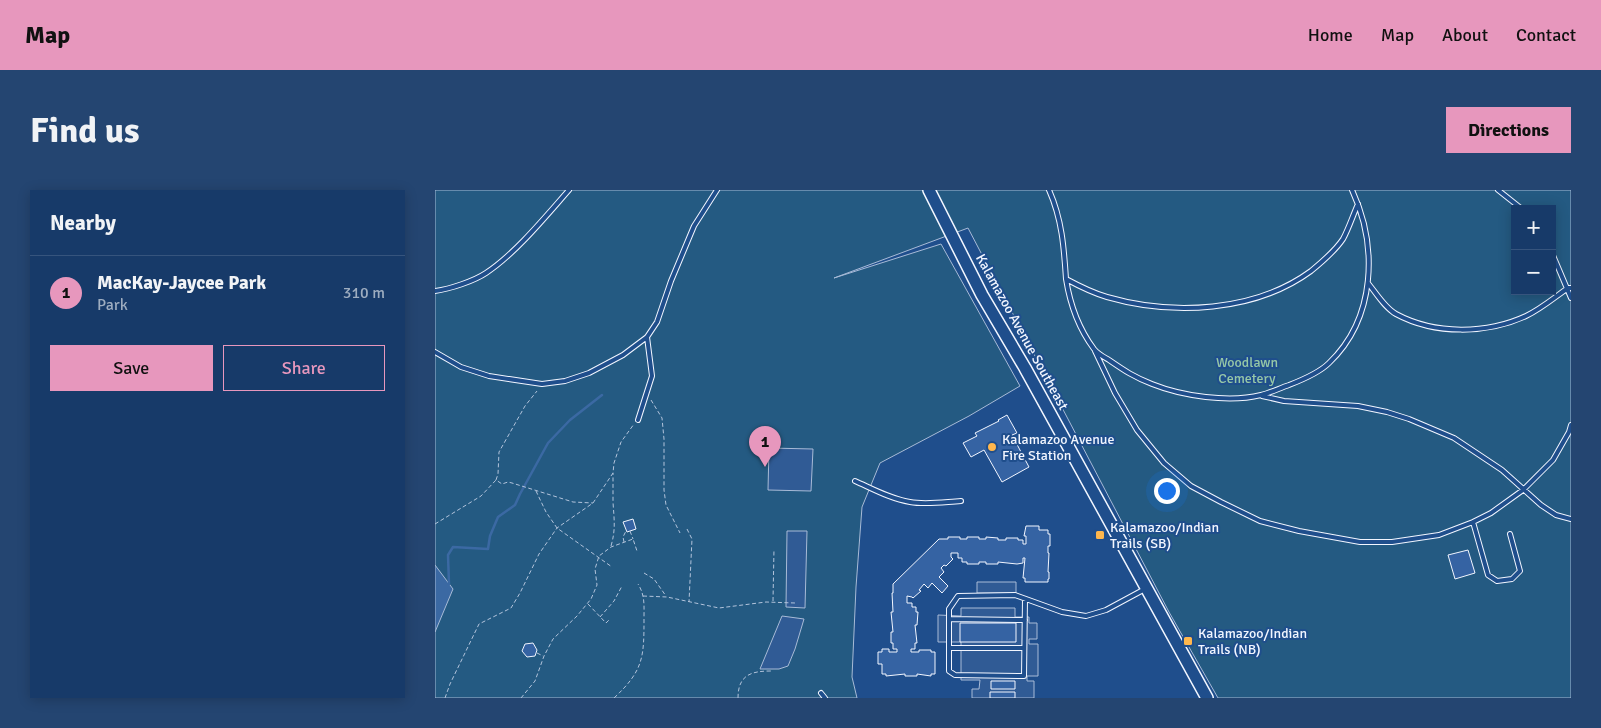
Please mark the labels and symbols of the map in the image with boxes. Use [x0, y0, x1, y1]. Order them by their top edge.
street label: Kalamazoo Avenue Southeast [972, 251, 1072, 413]
park label: Woodlawn Cemetery [1216, 354, 1278, 387]
pin: 1 [749, 426, 781, 467]
place label: Kalamazoo Avenue Fire Station [1002, 431, 1114, 464]
marker: Kalamazoo Avenue Fire Station [986, 441, 998, 453]
your location [1154, 478, 1180, 504]
place label: Kalamazoo/Indian Trails (SB) [1110, 519, 1219, 552]
marker: Kalamazoo/Indian Trails (SB) [1094, 529, 1106, 541]
place label: Kalamazoo/Indian Trails (NB) [1198, 625, 1307, 658]
marker: Kalamazoo/Indian Trails (NB) [1182, 635, 1194, 647]

